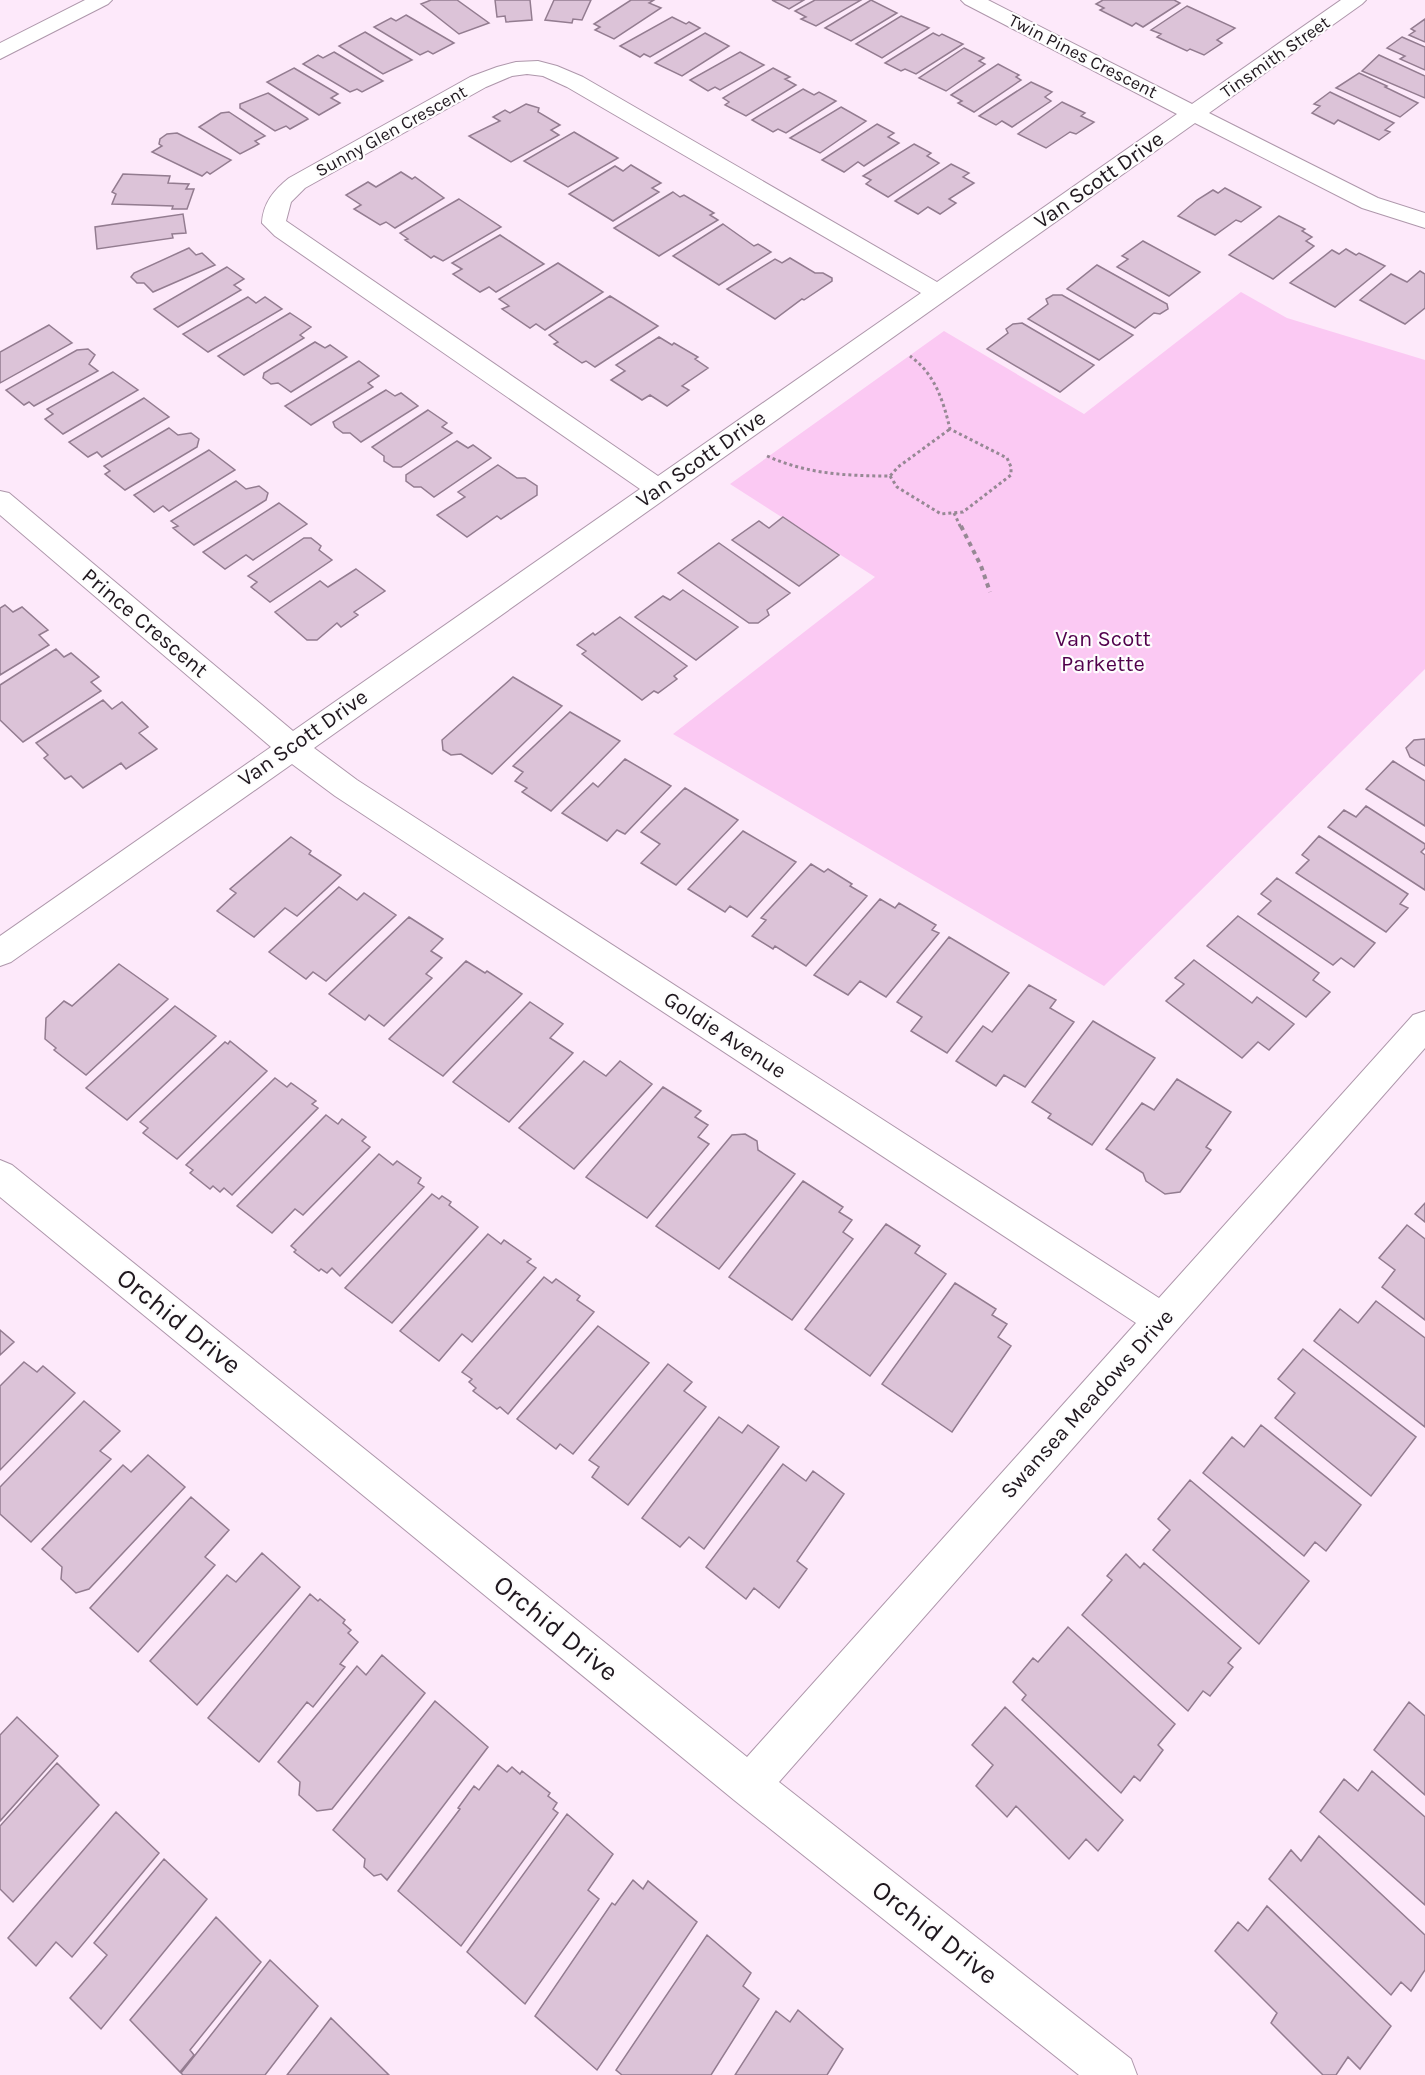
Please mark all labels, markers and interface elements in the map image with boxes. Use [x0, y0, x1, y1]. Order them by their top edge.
street label: Twin Pines Crescent [1005, 9, 1161, 103]
street label: Tinsmith Street [1216, 11, 1334, 103]
street label: Sunny Glen Crescent [312, 80, 471, 182]
street label: Van Scott Drive [1029, 126, 1169, 234]
street label: Van Scott Drive [631, 405, 771, 513]
street label: Prince Crescent [77, 563, 213, 683]
park label: Van Scott Parkette [1055, 626, 1151, 677]
street label: Van Scott Drive [233, 684, 373, 792]
street label: Goldie Avenue [659, 986, 791, 1084]
street label: Orchid Drive [110, 1261, 248, 1381]
street label: Swansea Meadows Drive [995, 1304, 1179, 1504]
street label: Orchid Drive [487, 1568, 625, 1688]
street label: Orchid Drive [866, 1873, 1004, 1991]

